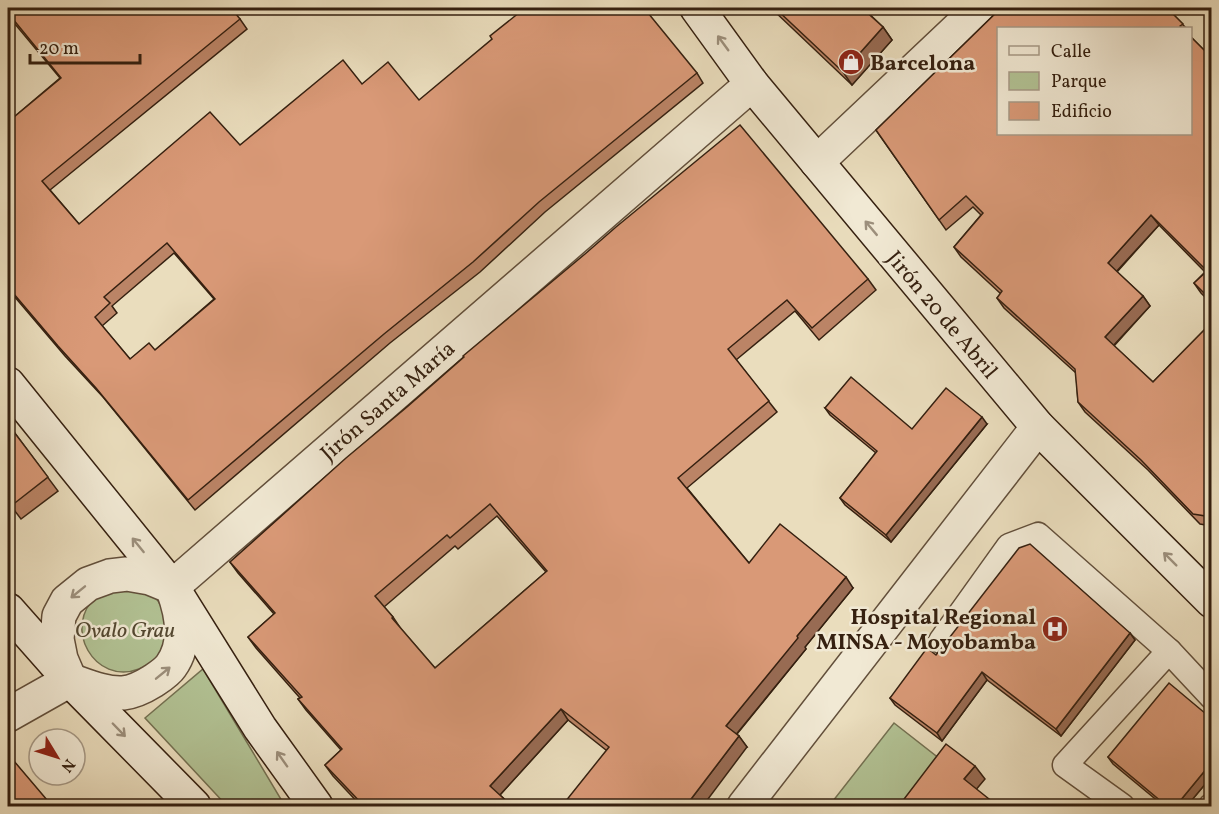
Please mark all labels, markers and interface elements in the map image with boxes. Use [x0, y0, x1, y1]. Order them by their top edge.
scale bar [30, 27, 140, 65]
legend [997, 27, 1192, 135]
one-way arrow [717, 36, 729, 52]
text: 20 m [39, 37, 79, 62]
text: Calle [1051, 40, 1091, 65]
shop icon: Barcelona [836, 47, 866, 77]
place label: Barcelona [870, 49, 975, 80]
text: Parque [1051, 70, 1106, 95]
text: Edificio [1051, 100, 1112, 125]
one-way arrow [865, 220, 878, 236]
street label: Jirón 20 de Abril [878, 245, 1004, 386]
street label: Jirón Santa María [314, 334, 463, 469]
one-way arrow [131, 538, 145, 553]
one-way arrow [1163, 552, 1178, 567]
one-way arrow [71, 585, 86, 599]
place label: Hospital Regional MINSA - Moyobamba [816, 603, 1036, 659]
hospital icon: Hospital Regional MINSA - Moyobamba [1040, 614, 1070, 644]
park label: Ovalo Grau [75, 616, 175, 647]
one-way arrow [155, 666, 170, 680]
one-way arrow [111, 722, 126, 737]
north arrow [27, 727, 87, 787]
one-way arrow [276, 751, 288, 767]
text: N [55, 754, 79, 777]

